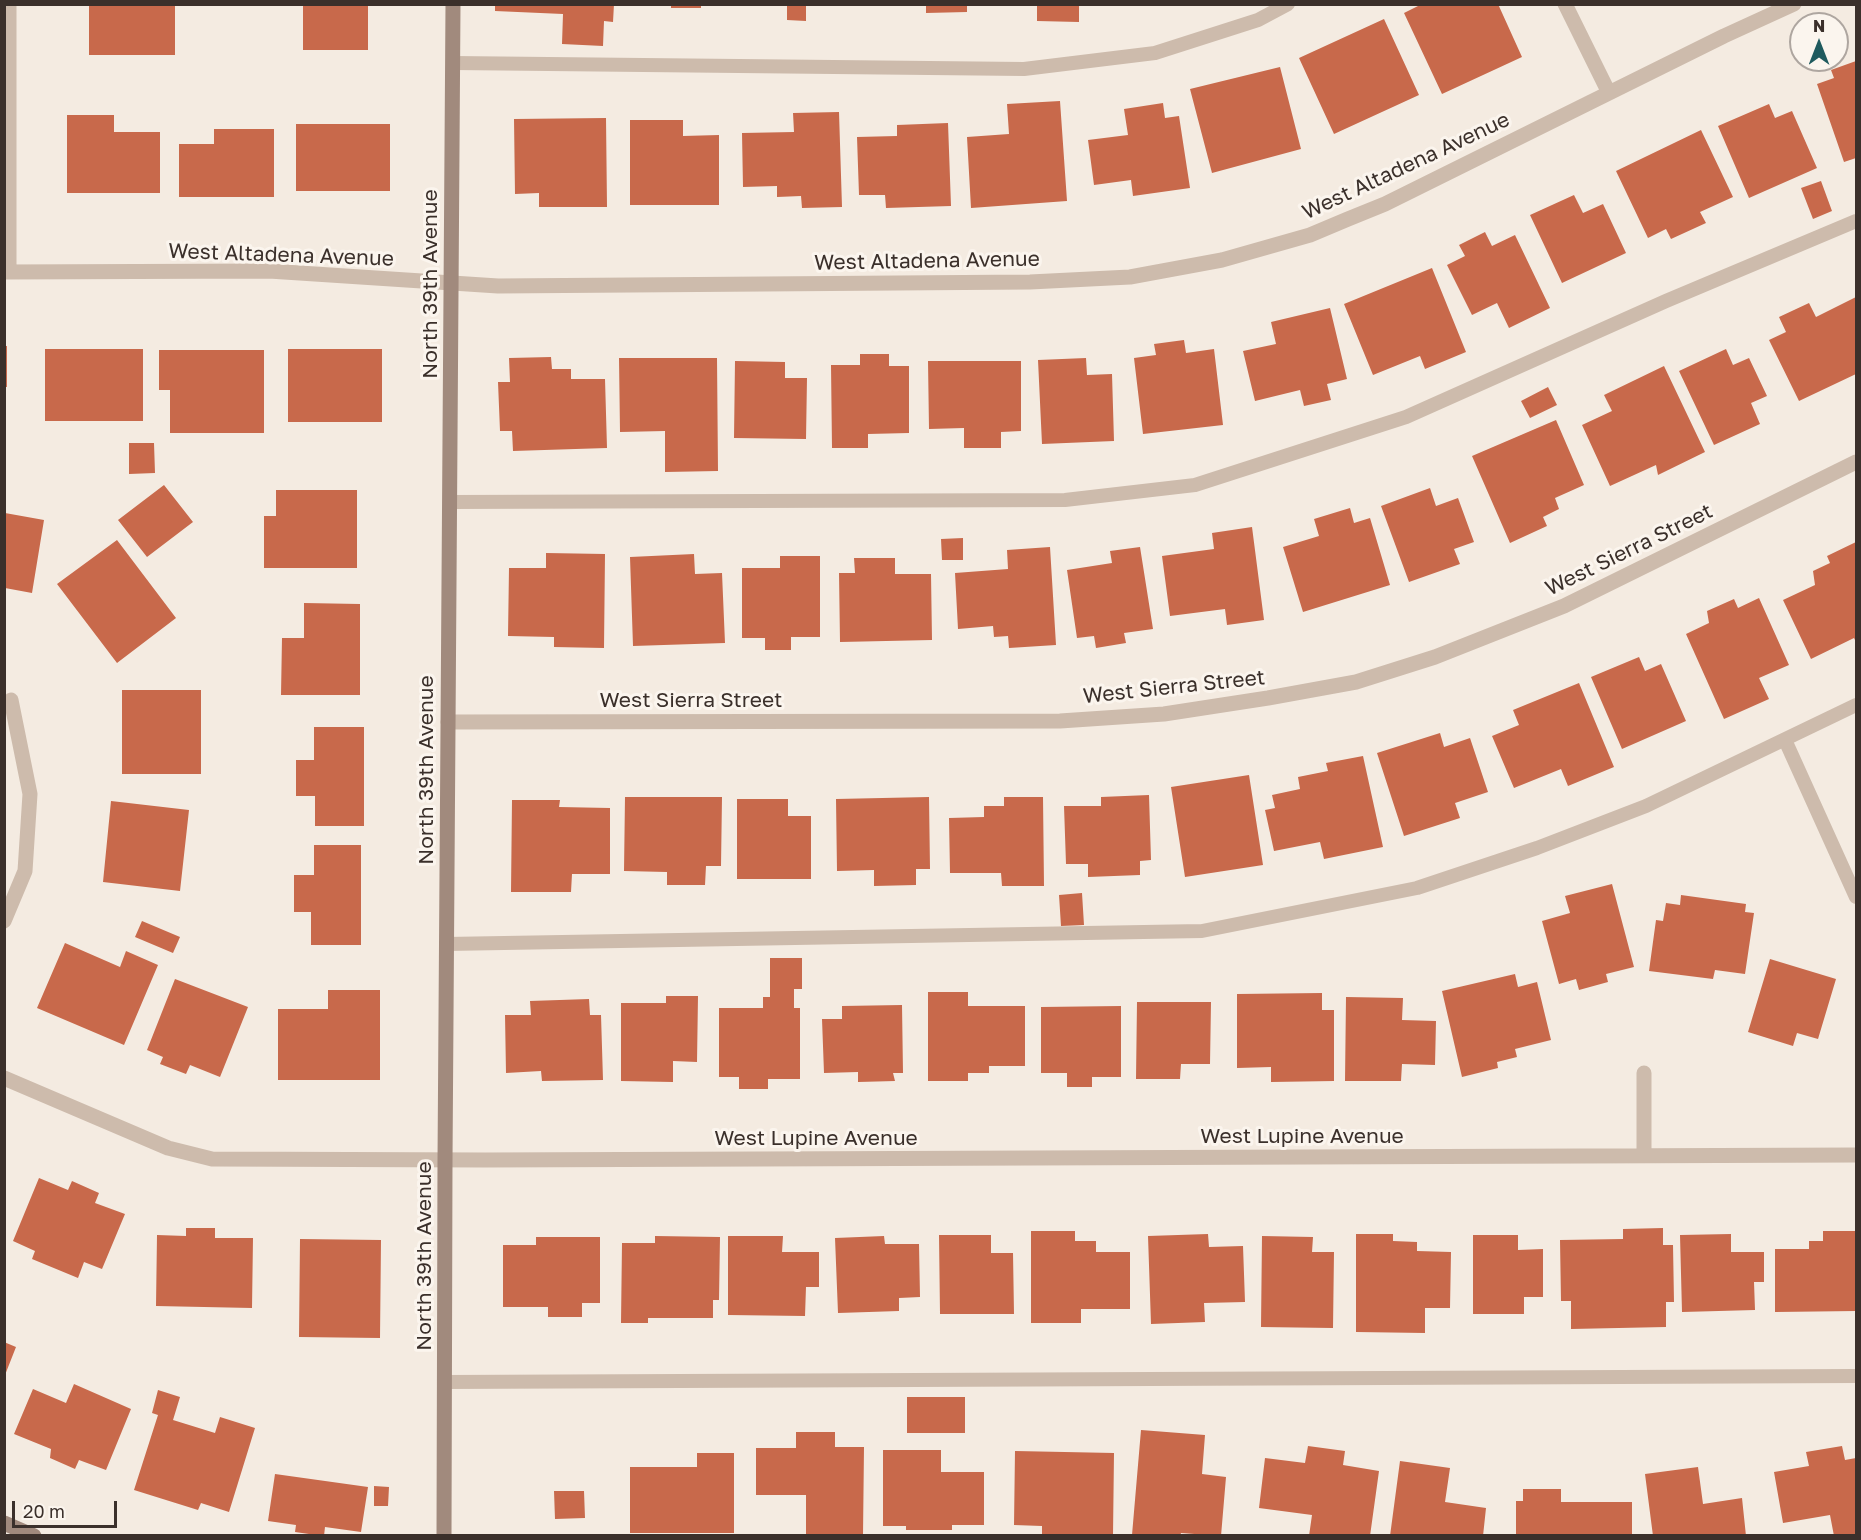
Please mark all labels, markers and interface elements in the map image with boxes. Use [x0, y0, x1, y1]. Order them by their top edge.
north arrow [1789, 12, 1849, 72]
text: N [1813, 16, 1825, 36]
street label: West Altadena Avenue [1298, 107, 1514, 225]
street label: North 39th Avenue [417, 189, 443, 379]
street label: West Altadena Avenue [168, 238, 394, 272]
street label: West Altadena Avenue [814, 246, 1040, 276]
street label: West Sierra Street [1541, 499, 1717, 601]
street label: West Sierra Street [1082, 665, 1266, 709]
street label: North 39th Avenue [413, 675, 439, 865]
street label: West Sierra Street [600, 687, 782, 713]
street label: West Lupine Avenue [1200, 1123, 1404, 1149]
street label: West Lupine Avenue [714, 1125, 918, 1151]
street label: North 39th Avenue [411, 1161, 437, 1351]
scale bar [15, 1489, 120, 1527]
text: 20 m [23, 1500, 65, 1522]

